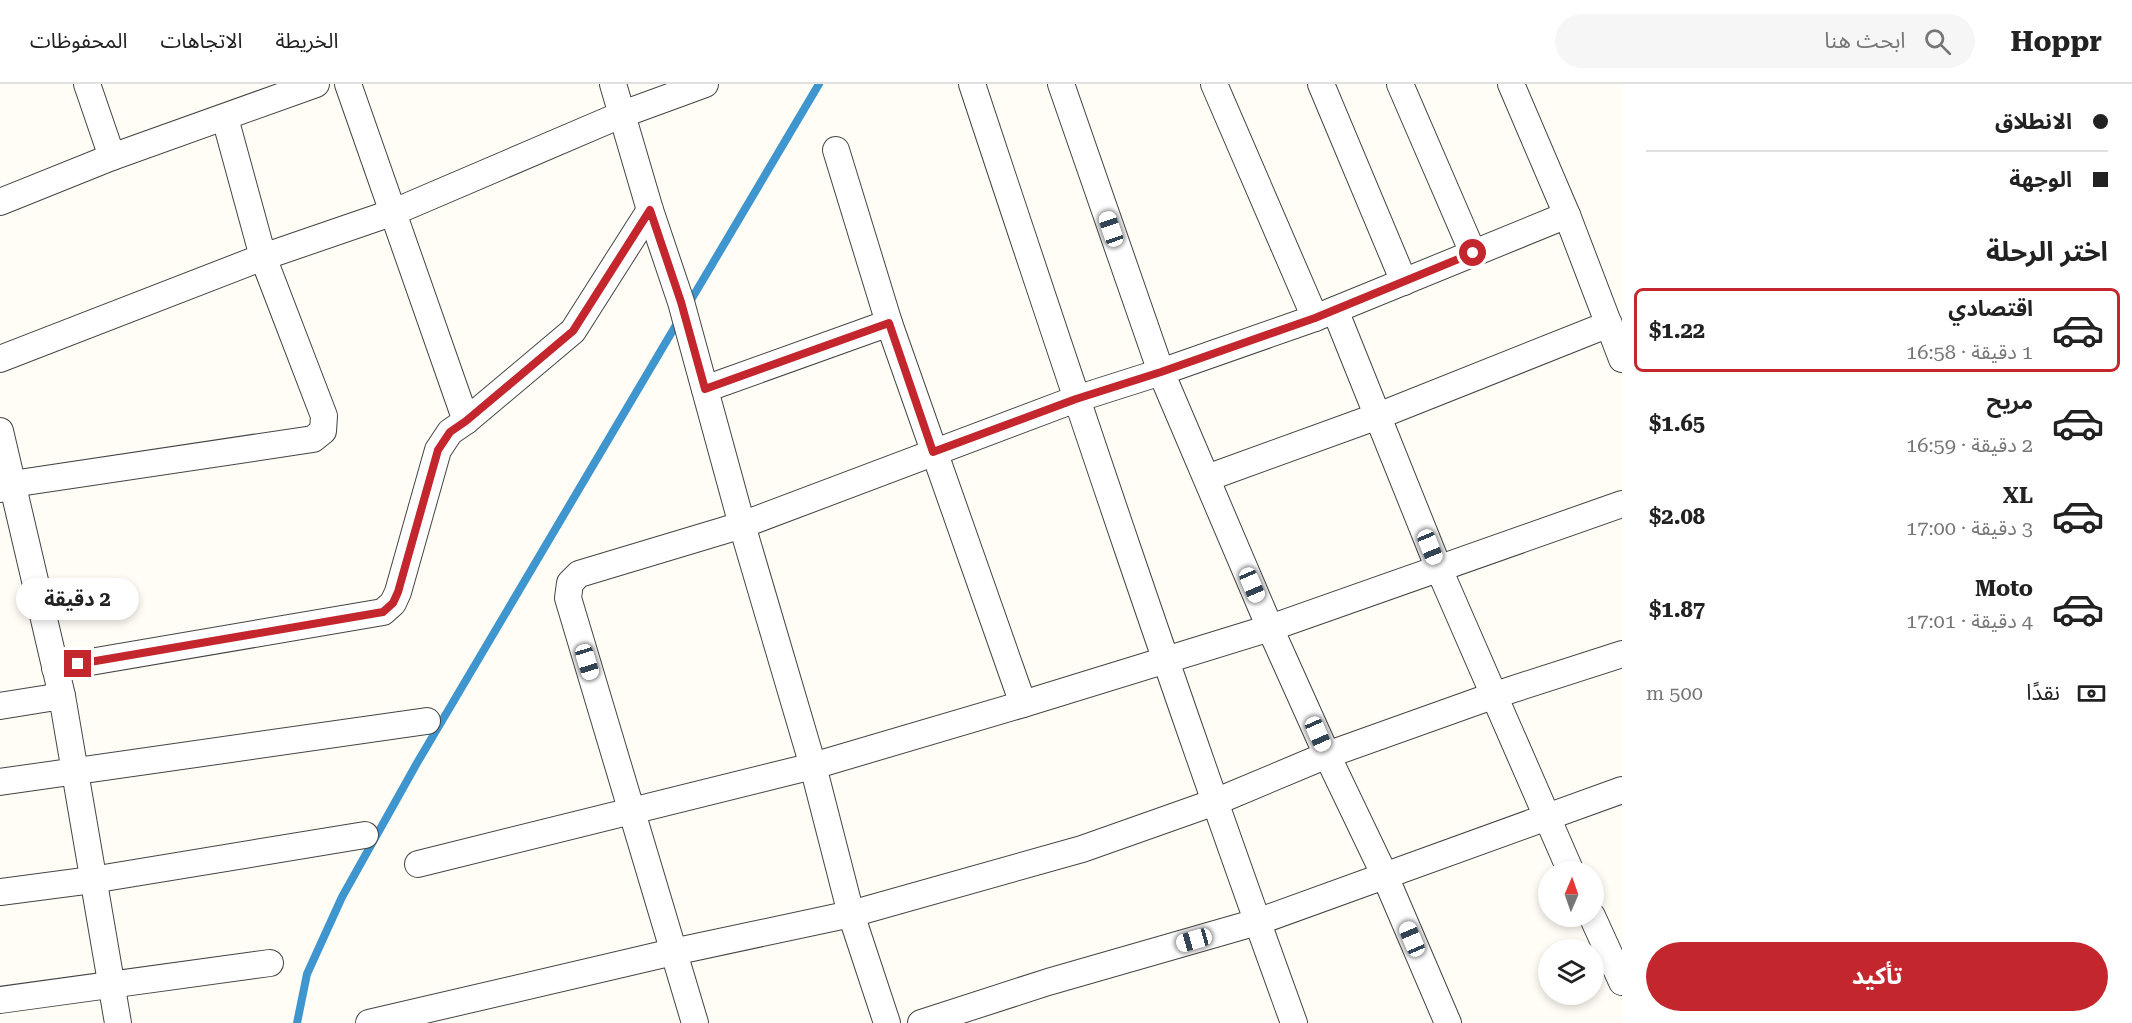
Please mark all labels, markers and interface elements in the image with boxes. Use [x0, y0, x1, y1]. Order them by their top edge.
search box [1555, 14, 1975, 68]
icon: search [1921, 25, 1954, 58]
text: Hoppr [2011, 25, 2102, 58]
text: ابحث هنا [1824, 28, 1906, 53]
text: المحفوظات [30, 29, 127, 53]
text: الاتجاهات [160, 29, 242, 53]
text: الخريطة [275, 29, 338, 53]
text: الانطلاق [1995, 109, 2072, 134]
text: الوجهة [2009, 167, 2072, 192]
car [1097, 209, 1125, 249]
text: اختر الرحلة [1986, 236, 2108, 268]
route start [1459, 239, 1486, 266]
text: اقتصادي [1948, 296, 2033, 321]
icon: car [2051, 303, 2105, 357]
text: $1.22 [1649, 318, 1705, 343]
text: 1 دقيقة · 16:58 [1906, 340, 2033, 364]
text: مريح [1987, 389, 2033, 414]
icon: car [2051, 396, 2105, 450]
text: $1.65 [1649, 411, 1705, 436]
text: 2 دقيقة · 16:59 [1906, 433, 2033, 457]
text: XL [2003, 483, 2033, 508]
icon: car [2051, 489, 2105, 543]
text: $2.08 [1649, 504, 1705, 529]
text: 3 دقيقة · 17:00 [1906, 516, 2033, 540]
car [1415, 527, 1445, 567]
car [1237, 565, 1267, 605]
text: Moto [1975, 576, 2033, 601]
callout: 2 دقيقة [16, 577, 140, 619]
icon: car [2051, 582, 2105, 636]
text: 2 دقيقة [44, 587, 111, 611]
text: $1.87 [1649, 597, 1705, 622]
text: 4 دقيقة · 17:01 [1906, 609, 2033, 633]
car [573, 642, 601, 682]
route end [64, 650, 91, 677]
icon: cash [2075, 677, 2108, 710]
text: نقدًا [2026, 680, 2060, 705]
text: 500 m [1646, 681, 1703, 705]
car [1302, 714, 1334, 754]
north arrow [1538, 861, 1604, 927]
map controls [1538, 861, 1604, 1005]
car [1397, 919, 1427, 959]
car [1174, 926, 1214, 954]
button: layers [1538, 939, 1604, 1005]
button: تأكيد [1646, 942, 2108, 1011]

